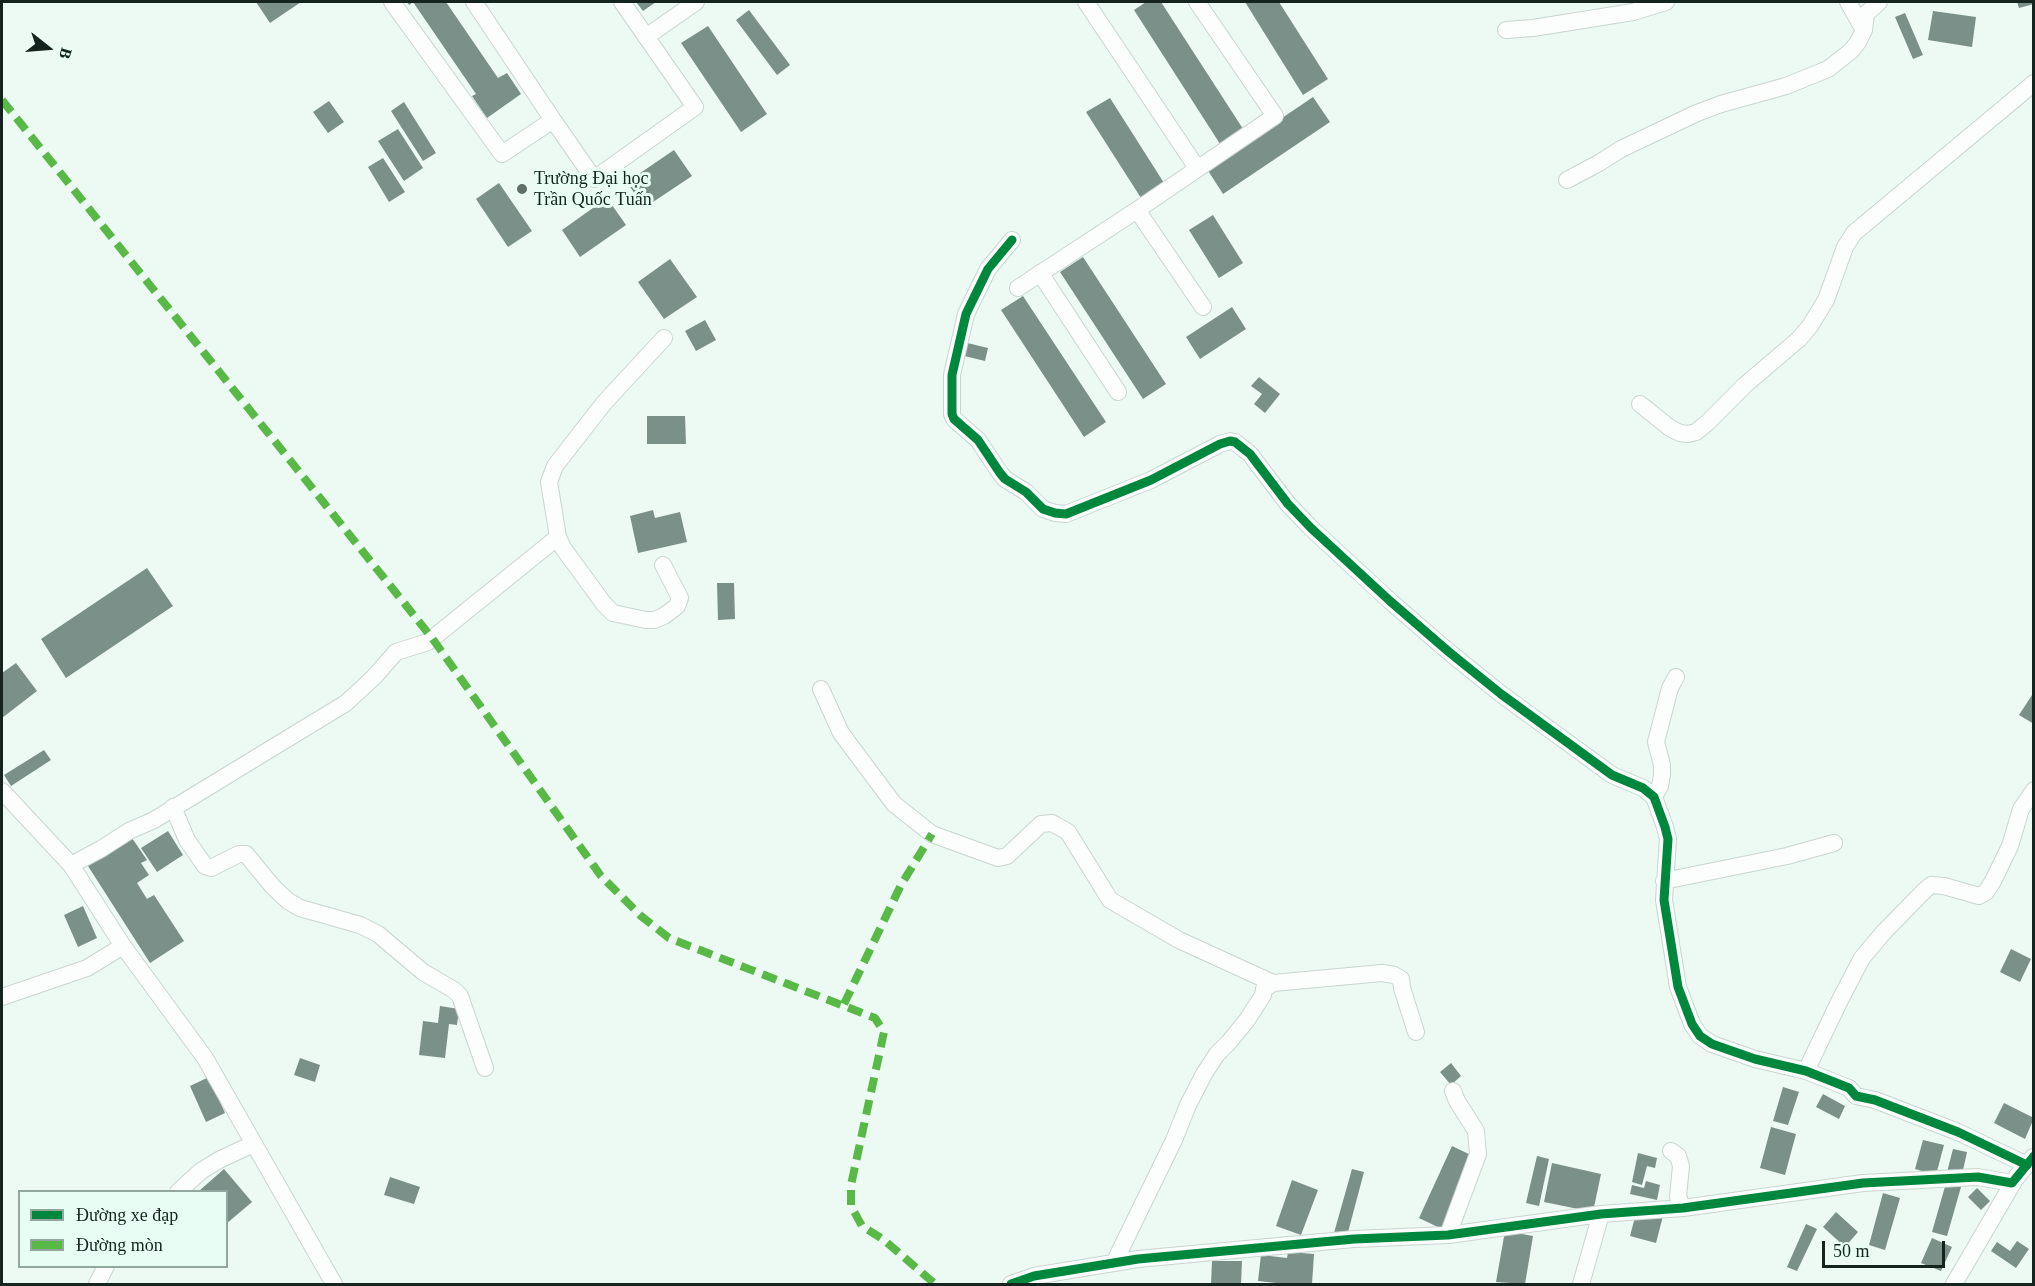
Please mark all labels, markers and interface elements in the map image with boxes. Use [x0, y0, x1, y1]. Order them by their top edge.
north arrow [18, 18, 78, 78]
text: B [56, 46, 75, 61]
place label: Trường Đại học Trần Quốc Tuấn [534, 168, 652, 210]
marker: Trường Đại học Trần Quốc Tuấn [515, 182, 529, 196]
legend [18, 1190, 228, 1268]
text: Đường xe đạp [76, 1205, 178, 1225]
scale bar [1825, 1229, 1948, 1267]
text: Đường mòn [76, 1235, 163, 1255]
text: 50 m [1833, 1241, 1870, 1261]

